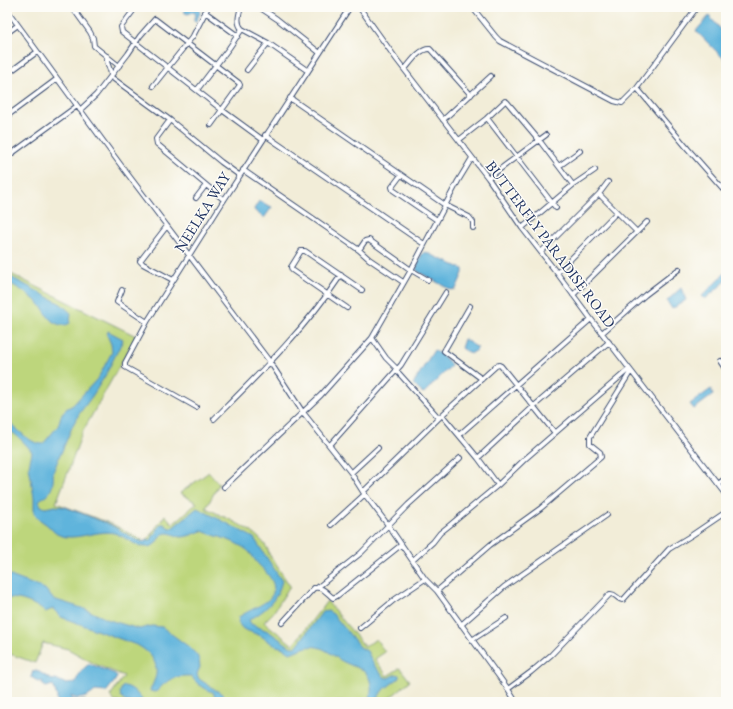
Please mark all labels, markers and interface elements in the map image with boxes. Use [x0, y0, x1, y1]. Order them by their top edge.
street label: BUTTERFLY PARADISE ROAD [482, 157, 620, 331]
street label: NEELKA WAY [170, 167, 235, 256]

